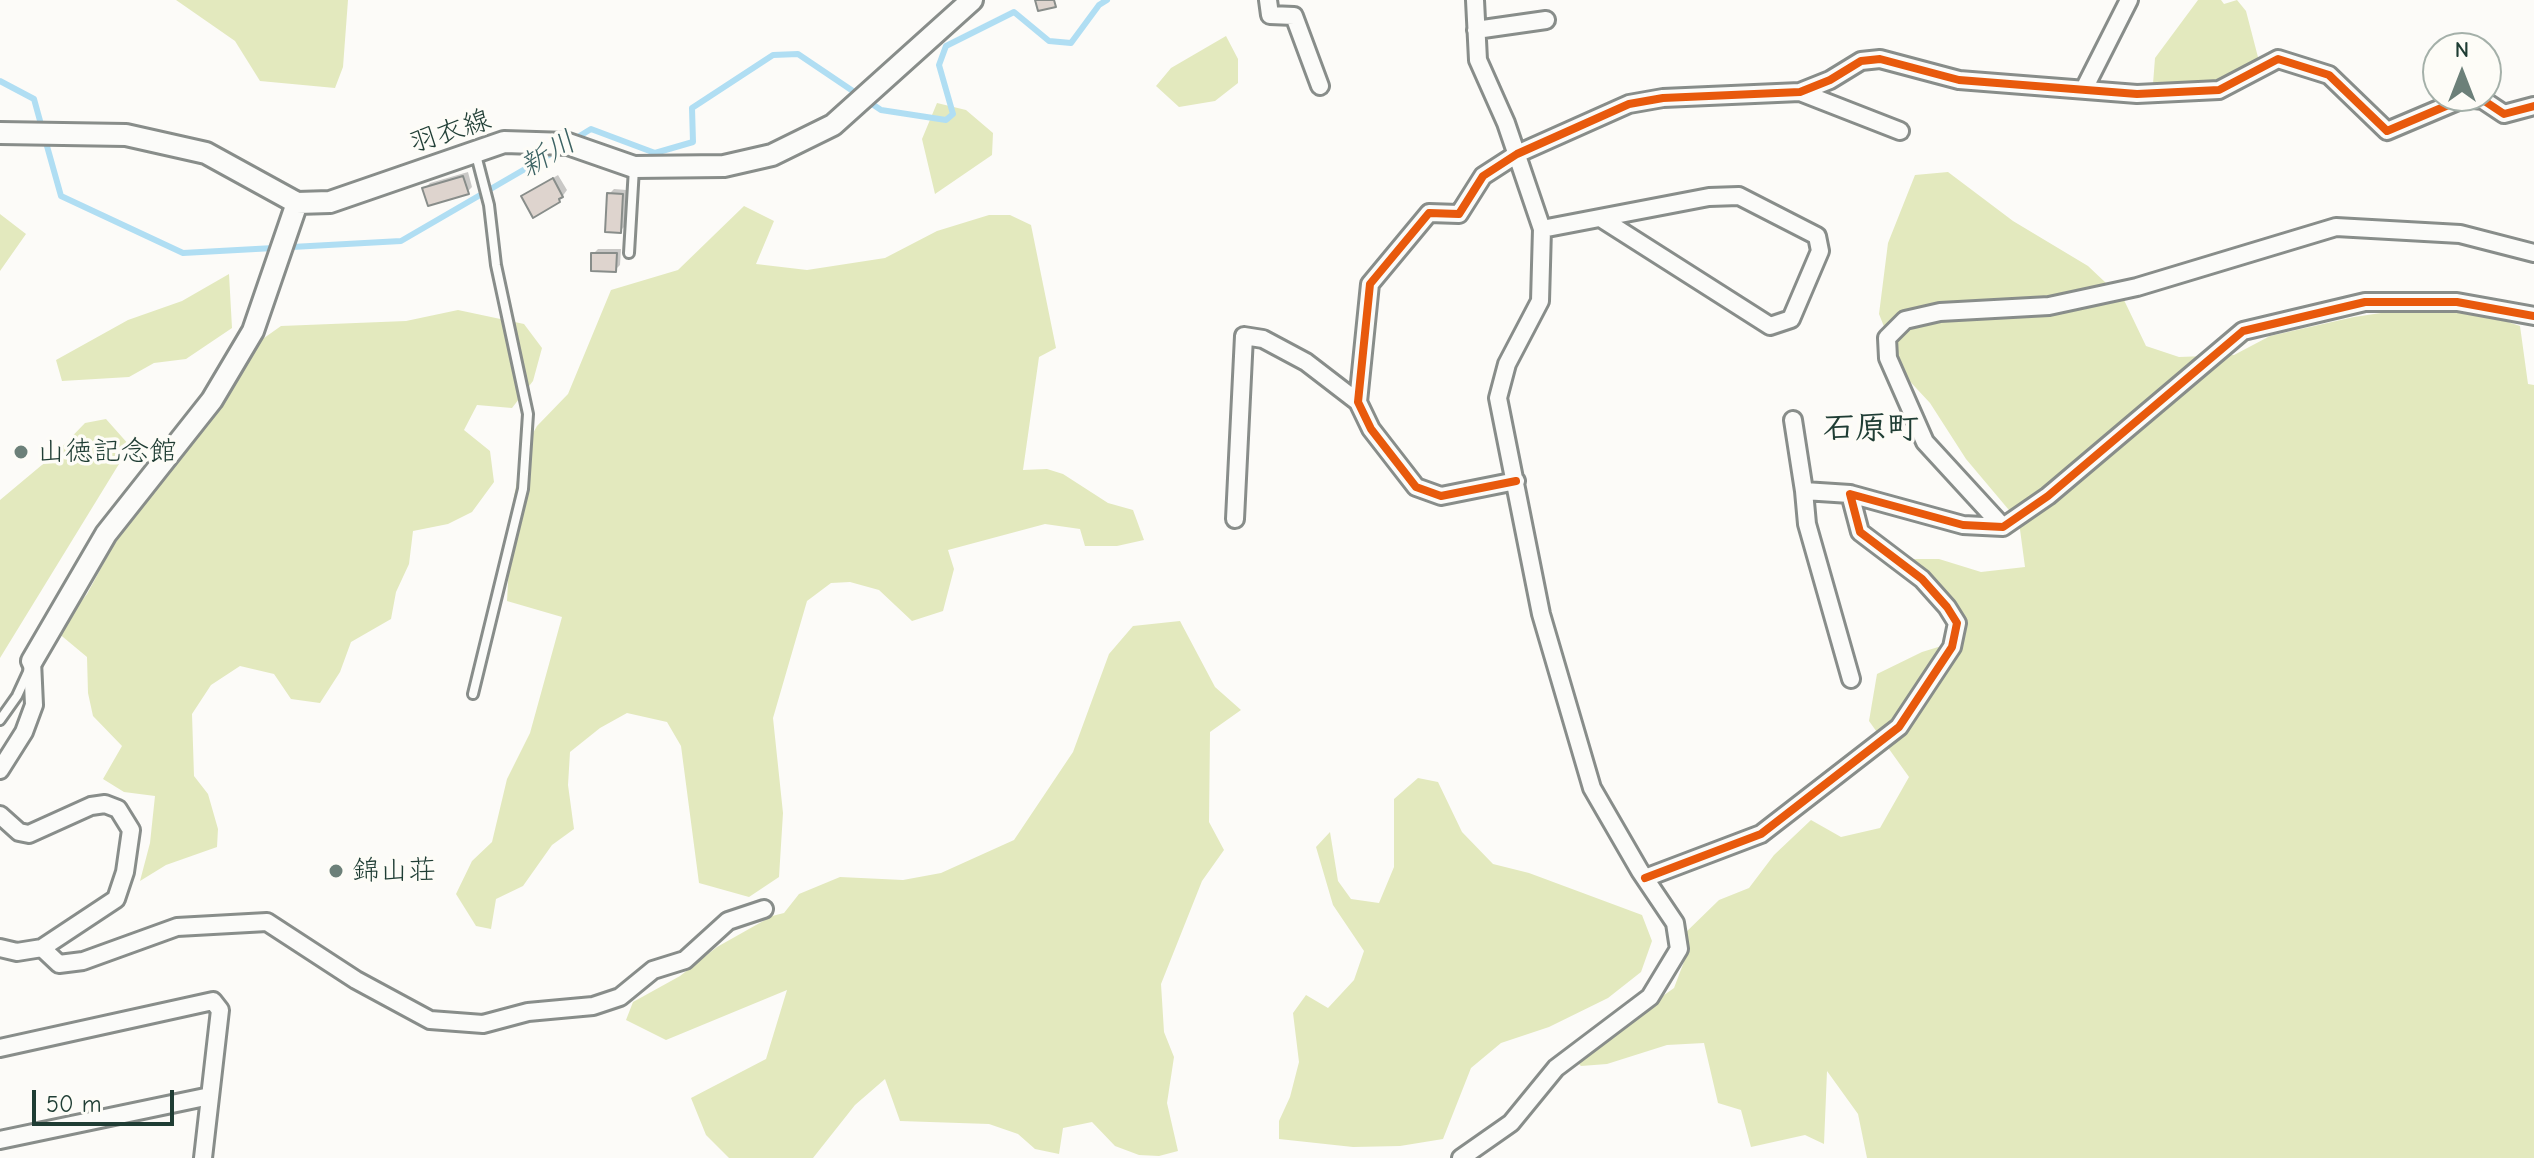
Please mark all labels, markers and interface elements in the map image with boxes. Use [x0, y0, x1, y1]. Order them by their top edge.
north arrow [2422, 32, 2502, 112]
text: N [2455, 37, 2469, 63]
street label: 羽衣線 [405, 103, 495, 161]
water label: 新川 [513, 124, 583, 186]
district label: 石原町 [1823, 410, 1919, 448]
place label: 山徳記念館 [37, 435, 177, 469]
marker: 山徳記念館 [12, 443, 30, 461]
place label: 錦山荘 [352, 854, 436, 888]
marker: 錦山荘 [327, 862, 345, 880]
scale bar [36, 1074, 178, 1124]
text: 50 m [46, 1090, 102, 1118]

